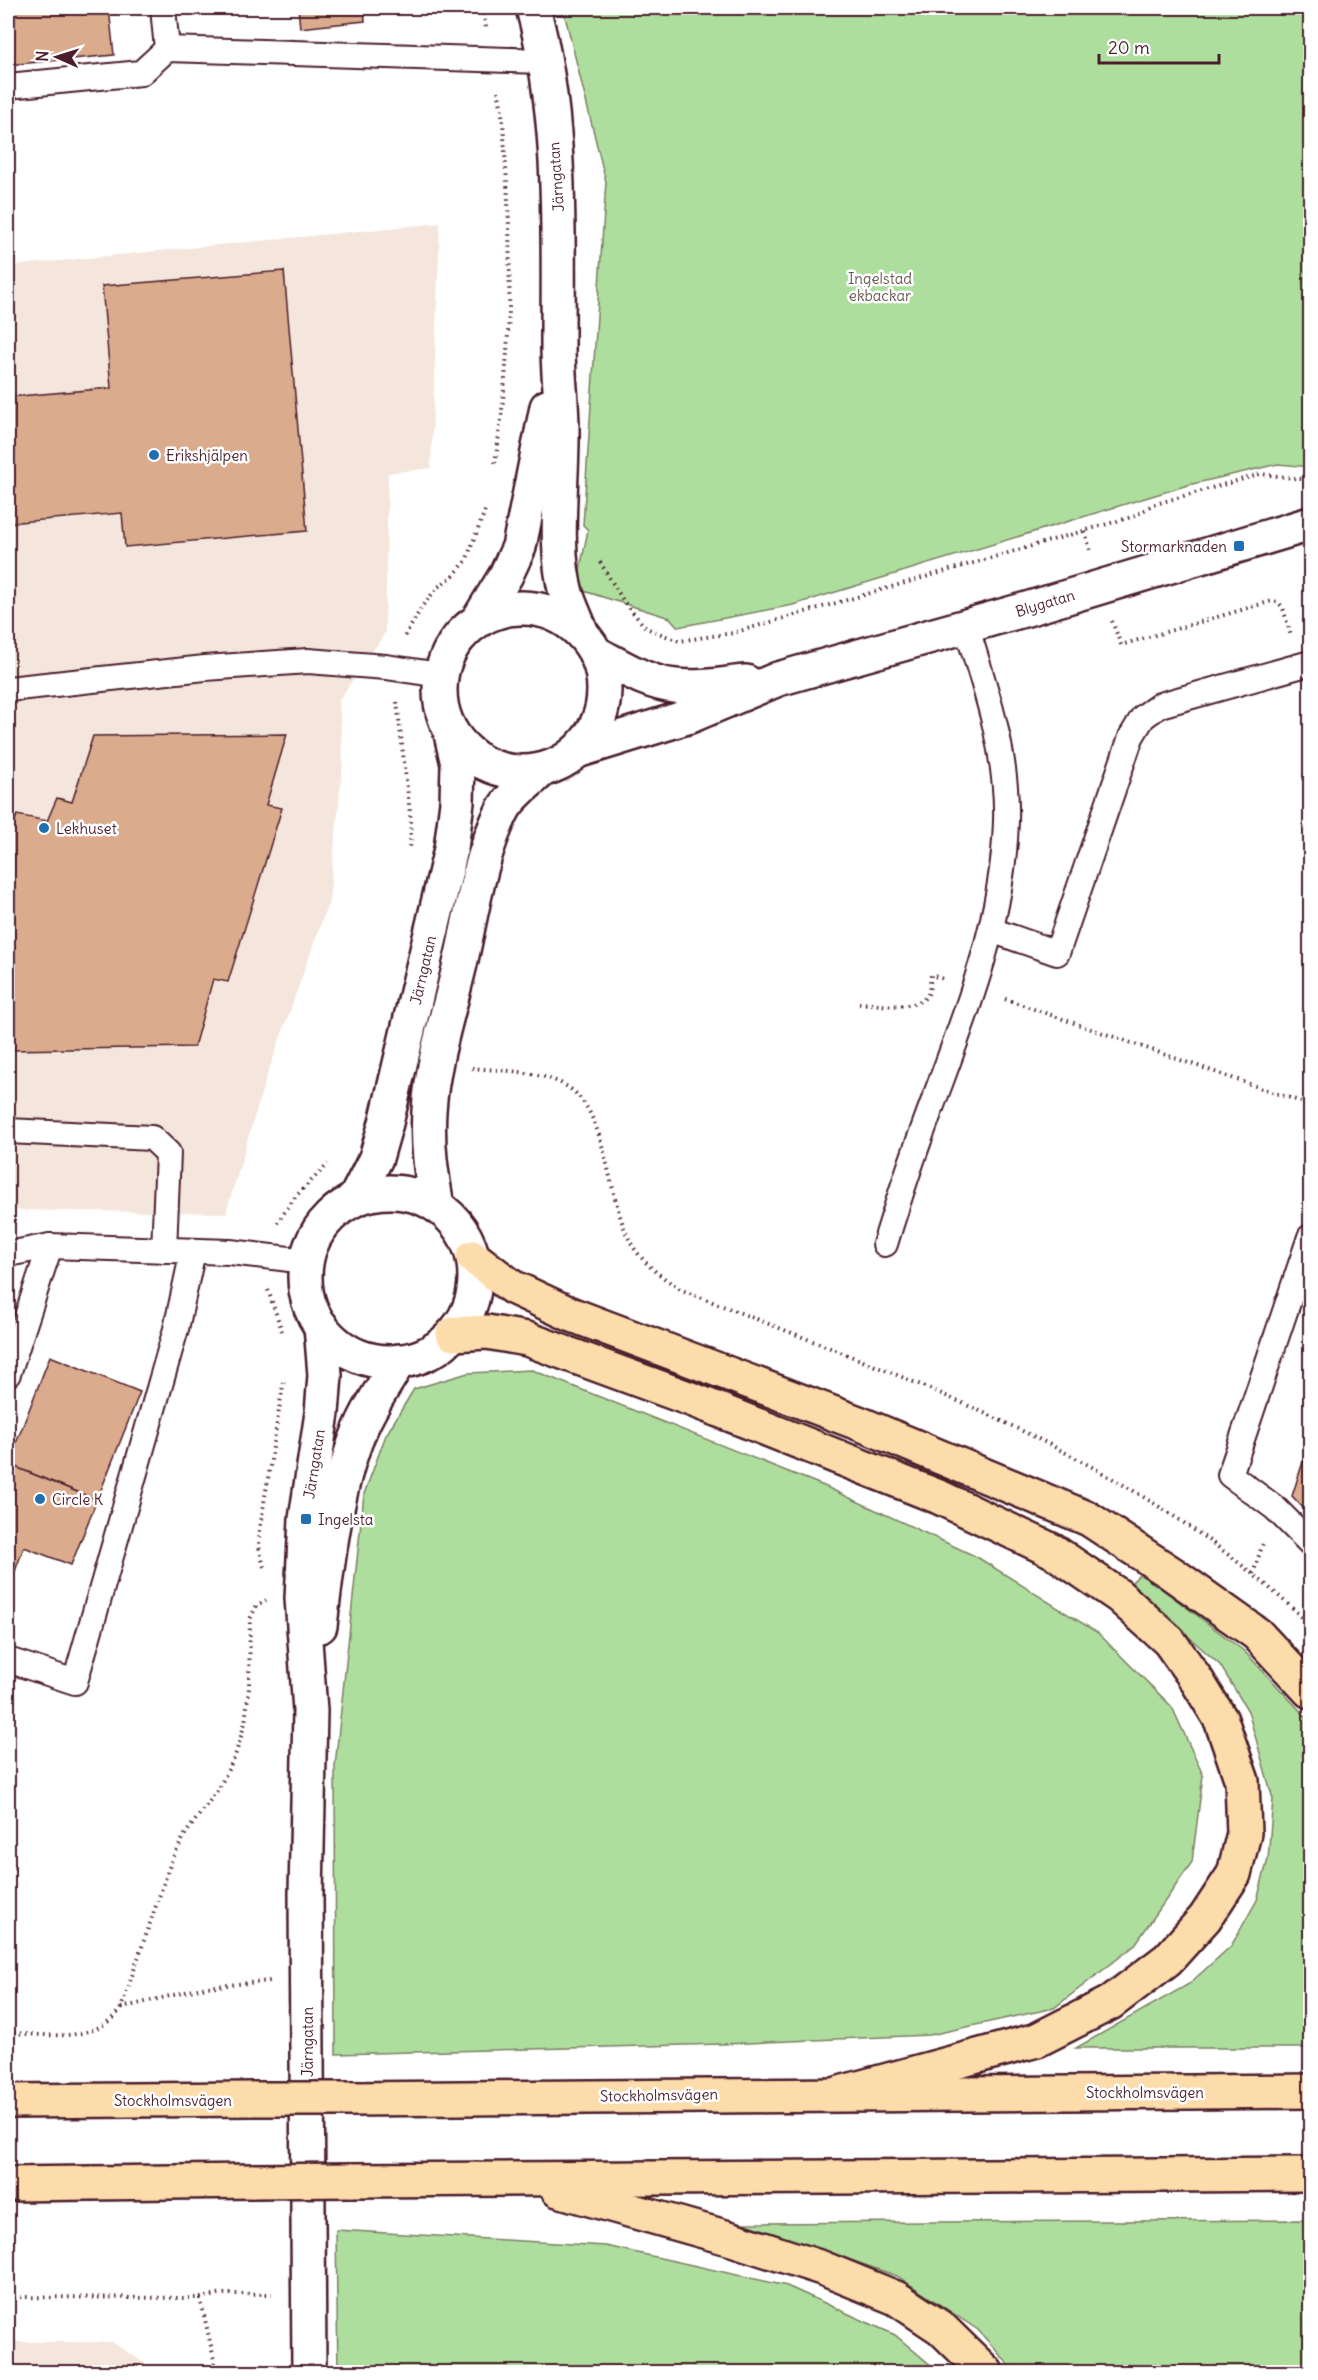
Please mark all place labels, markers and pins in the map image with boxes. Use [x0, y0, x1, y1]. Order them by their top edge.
place label: Erikshjälpen [166, 446, 248, 465]
marker: Erikshjälpen [147, 448, 161, 462]
place label: Stormarknaden [1121, 537, 1227, 556]
marker: Stormarknaden [1232, 539, 1246, 553]
place label: Lekhuset [56, 819, 117, 838]
marker: Lekhuset [37, 821, 51, 835]
place label: Circle K [52, 1490, 104, 1509]
marker: Circle K [33, 1492, 47, 1506]
place label: Ingelsta [318, 1510, 374, 1529]
marker: Ingelsta [299, 1512, 313, 1526]

